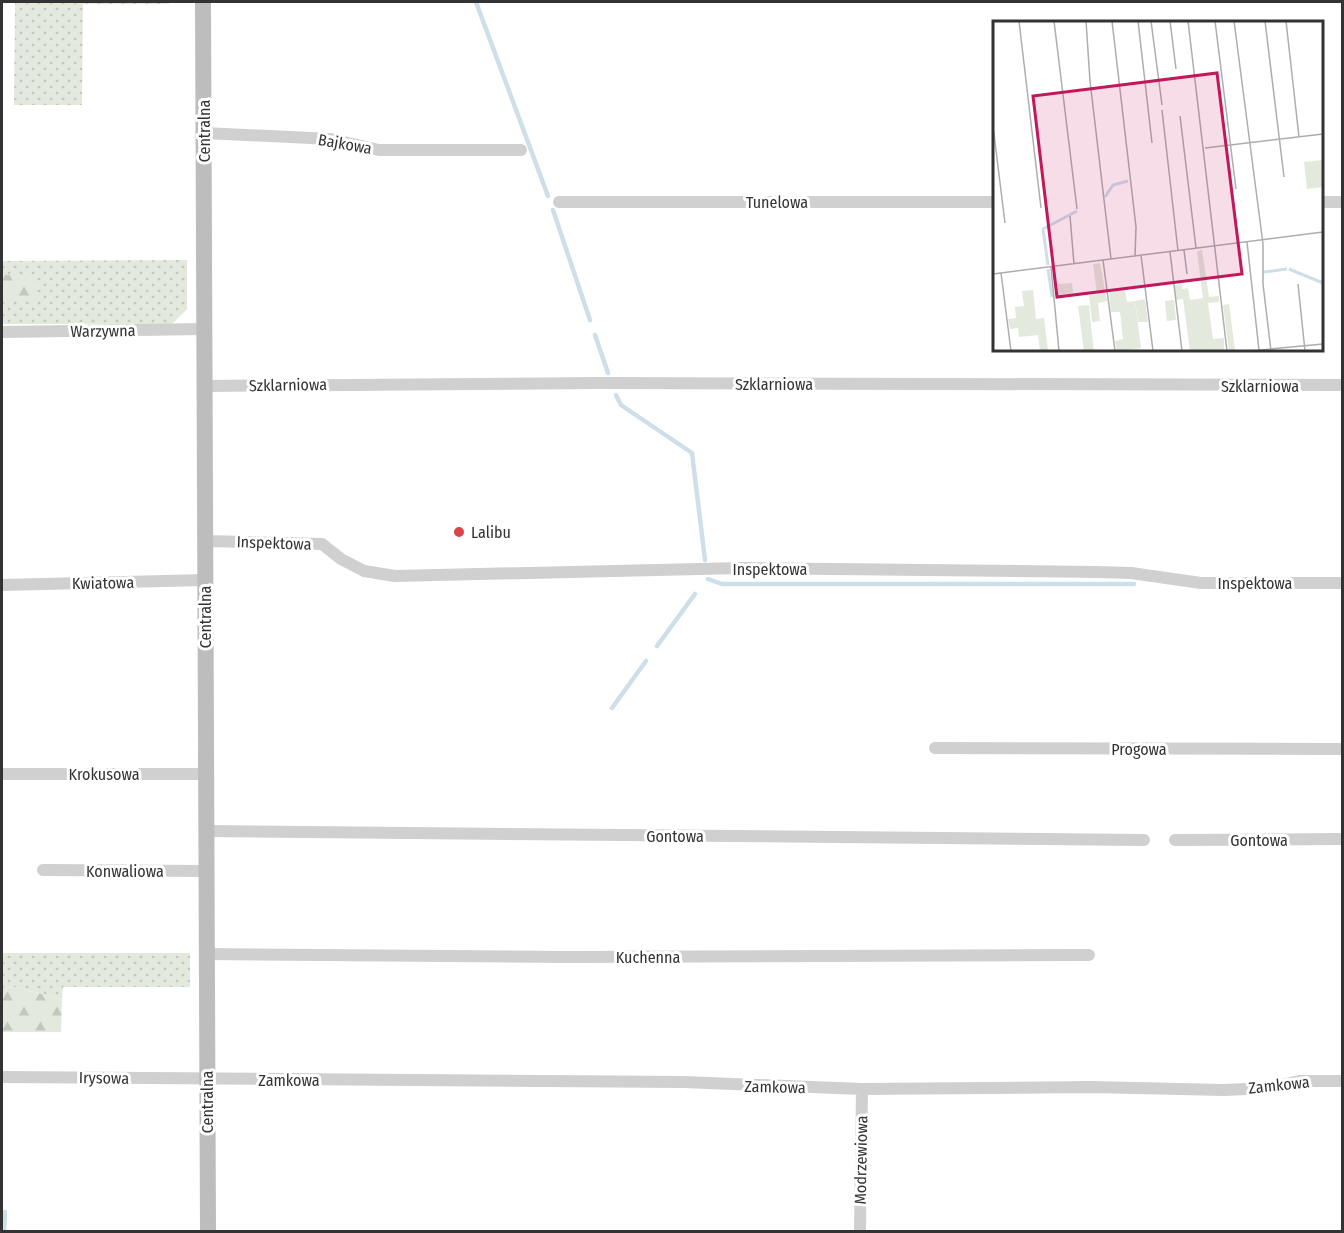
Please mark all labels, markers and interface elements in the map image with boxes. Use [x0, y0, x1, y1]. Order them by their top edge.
inset map [993, 21, 1323, 351]
street label: Centralna [195, 100, 214, 162]
street label: Bajkowa [317, 130, 374, 158]
street label: Tunelowa [746, 193, 808, 212]
street label: Warzywna [70, 321, 136, 341]
street label: Szklarniowa [249, 375, 327, 395]
street label: Szklarniowa [735, 375, 813, 394]
street label: Szklarniowa [1221, 377, 1299, 396]
place label: Lalibu [471, 523, 511, 542]
marker: Lalibu [452, 525, 466, 539]
street label: Inspektowa [236, 532, 312, 554]
street label: Inspektowa [733, 560, 808, 579]
street label: Kwiatowa [72, 573, 134, 593]
street label: Inspektowa [1218, 574, 1293, 593]
street label: Centralna [196, 586, 215, 648]
street label: Progowa [1111, 740, 1167, 759]
street label: Krokusowa [68, 765, 140, 784]
street label: Gontowa [646, 827, 704, 846]
street label: Gontowa [1230, 831, 1288, 850]
street label: Konwaliowa [86, 862, 164, 881]
street label: Kuchenna [616, 948, 680, 967]
street label: Irysowa [79, 1068, 129, 1088]
street label: Centralna [198, 1071, 217, 1133]
street label: Zamkowa [258, 1071, 320, 1090]
street label: Zamkowa [1248, 1072, 1311, 1098]
street label: Zamkowa [744, 1077, 806, 1097]
street label: Modrzewiowa [851, 1115, 871, 1205]

